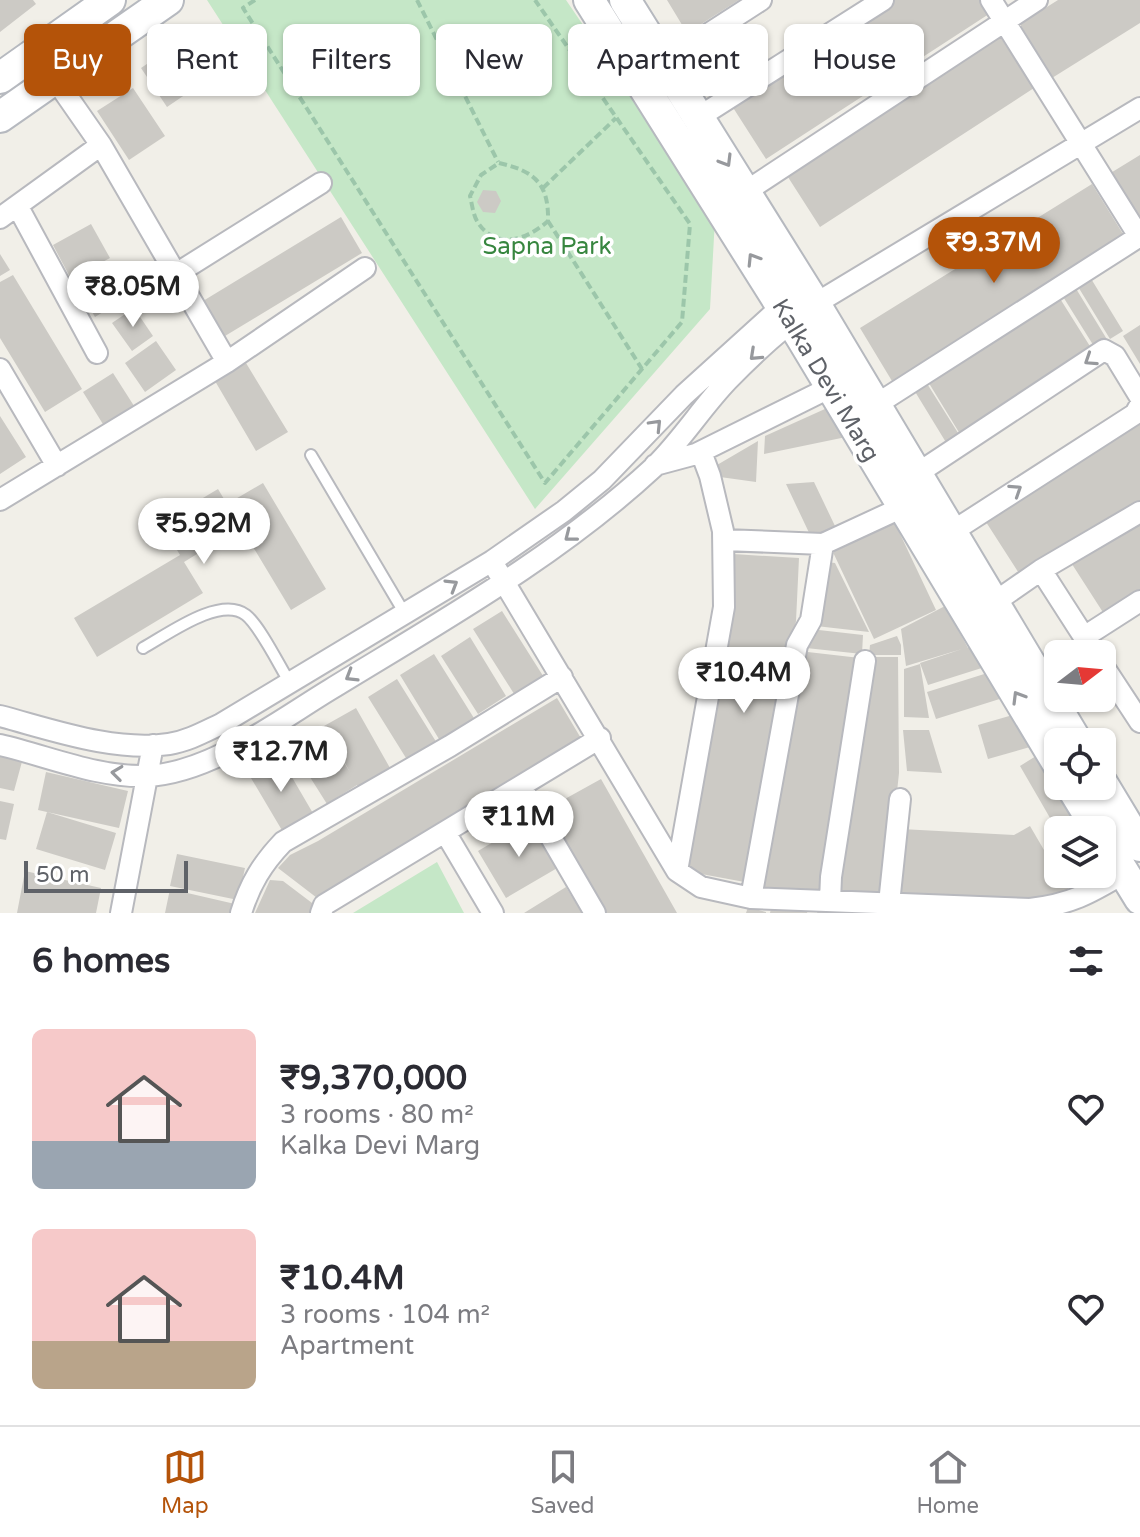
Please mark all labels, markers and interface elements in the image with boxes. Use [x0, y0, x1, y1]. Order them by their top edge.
chip: Buy [24, 24, 131, 96]
chip: Rent [147, 24, 267, 96]
chip: Filters [283, 24, 420, 96]
chip: New [436, 24, 552, 96]
chip: Apartment [568, 24, 768, 96]
chip: House [784, 24, 924, 96]
one-way arrow [716, 152, 732, 167]
pin: ₹9.37M [929, 217, 1059, 285]
text: ₹9.37M [946, 227, 1042, 258]
park label: Sapna Park [482, 232, 612, 261]
one-way arrow [747, 253, 762, 268]
pin: ₹8.05M [68, 261, 198, 329]
text: ₹8.05M [85, 271, 181, 302]
street label: Kalka Devi Marg [766, 294, 886, 467]
one-way arrow [750, 345, 764, 360]
one-way arrow [1084, 350, 1098, 365]
one-way arrow [646, 420, 661, 434]
one-way arrow [1007, 485, 1021, 500]
pin: ₹5.92M [139, 498, 269, 566]
text: ₹5.92M [156, 508, 252, 539]
one-way arrow [564, 526, 579, 540]
one-way arrow [443, 579, 458, 595]
north arrow [1044, 640, 1116, 712]
map controls [1044, 640, 1116, 888]
pin: ₹10.4M [679, 647, 809, 715]
text: ₹10.4M [696, 657, 792, 688]
one-way arrow [345, 667, 360, 682]
one-way arrow [1012, 691, 1027, 706]
pin: ₹12.7M [216, 726, 346, 794]
button: locate [1044, 728, 1116, 800]
text: ₹12.7M [233, 736, 329, 767]
one-way arrow [110, 765, 123, 782]
pin: ₹11M [472, 791, 566, 859]
text: ₹11M [483, 801, 555, 832]
button: layers [1044, 816, 1116, 888]
scale bar [24, 857, 188, 893]
text: 50 m [36, 862, 90, 888]
icon: filters [1064, 939, 1108, 983]
text: 6 homes [32, 941, 170, 982]
text: ₹9,370,000 [280, 1058, 467, 1099]
icon: home [96, 1061, 192, 1157]
icon: heart [1064, 1087, 1108, 1131]
text: 3 rooms · 80 m² [280, 1099, 474, 1130]
text: Kalka Devi Marg [280, 1130, 480, 1161]
text: ₹10.4M [280, 1258, 405, 1299]
icon: home [96, 1261, 192, 1357]
icon: heart [1064, 1287, 1108, 1331]
text: 3 rooms · 104 m² [280, 1299, 490, 1330]
text: Apartment [280, 1330, 414, 1361]
tab: Map [161, 1445, 209, 1519]
tab: Saved [531, 1445, 594, 1519]
tab: Home [917, 1445, 979, 1519]

